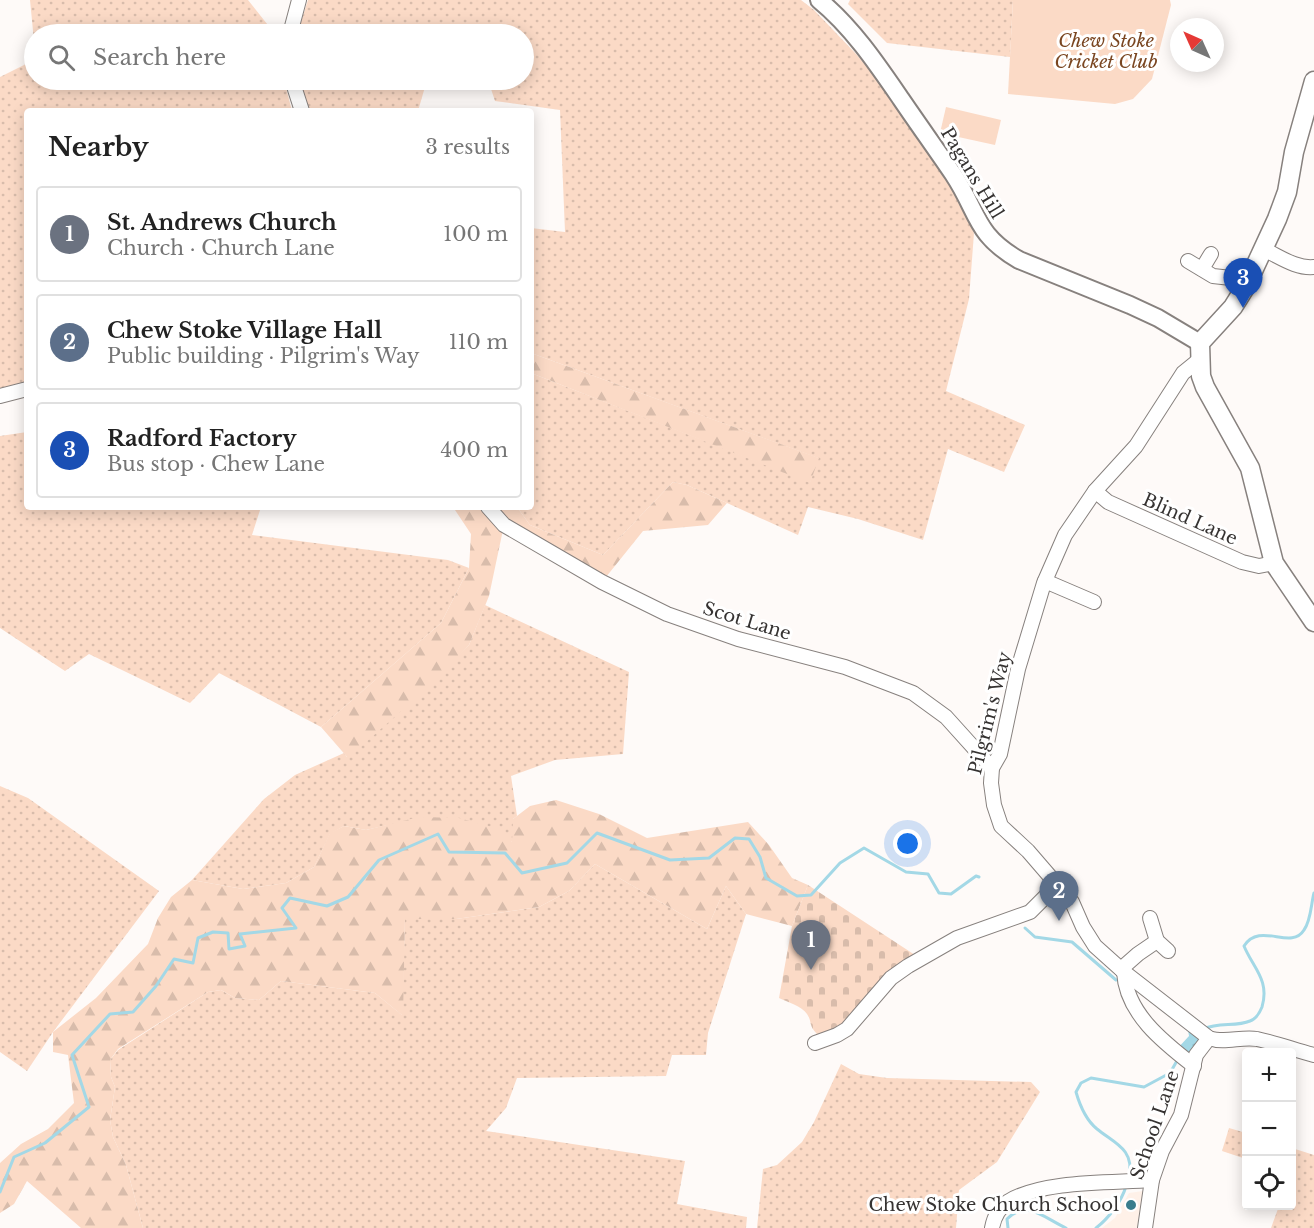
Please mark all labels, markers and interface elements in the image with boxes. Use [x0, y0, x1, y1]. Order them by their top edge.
north arrow [1170, 18, 1224, 72]
search box [24, 24, 534, 90]
park label: Chew Stoke Cricket Club [1054, 30, 1158, 73]
icon: search [45, 41, 78, 74]
text: Search here [93, 44, 226, 71]
street label: Pagans Hill [936, 123, 1008, 223]
text: Nearby [48, 131, 149, 163]
text: 3 results [426, 135, 510, 159]
text: St. Andrews Church [107, 209, 337, 236]
text: 1 [65, 222, 74, 246]
text: 100 m [443, 222, 508, 246]
text: Church · Church Lane [107, 236, 335, 260]
pin: 3 [1224, 258, 1262, 308]
text: Chew Stoke Village Hall [107, 317, 382, 344]
text: 2 [63, 330, 76, 354]
text: 110 m [449, 330, 508, 354]
text: Public building · Pilgrim's Way [107, 344, 420, 368]
text: Radford Factory [107, 425, 296, 452]
text: 3 [63, 438, 76, 462]
text: 400 m [441, 438, 508, 462]
text: Bus stop · Chew Lane [107, 452, 325, 476]
street label: Blind Lane [1139, 488, 1241, 550]
street label: Scot Lane [700, 597, 794, 645]
street label: Pilgrim's Way [964, 649, 1016, 777]
your location [893, 829, 922, 858]
pin: 2 [1040, 872, 1078, 921]
pin: 1 [792, 920, 830, 970]
map controls [1242, 1048, 1296, 1210]
button: + [1242, 1048, 1296, 1102]
street label: School Lane [1126, 1068, 1184, 1182]
button: − [1242, 1102, 1296, 1156]
button: locate [1242, 1156, 1296, 1210]
place label: Chew Stoke Church School [869, 1194, 1119, 1216]
marker: Chew Stoke Church School [1124, 1198, 1138, 1212]

